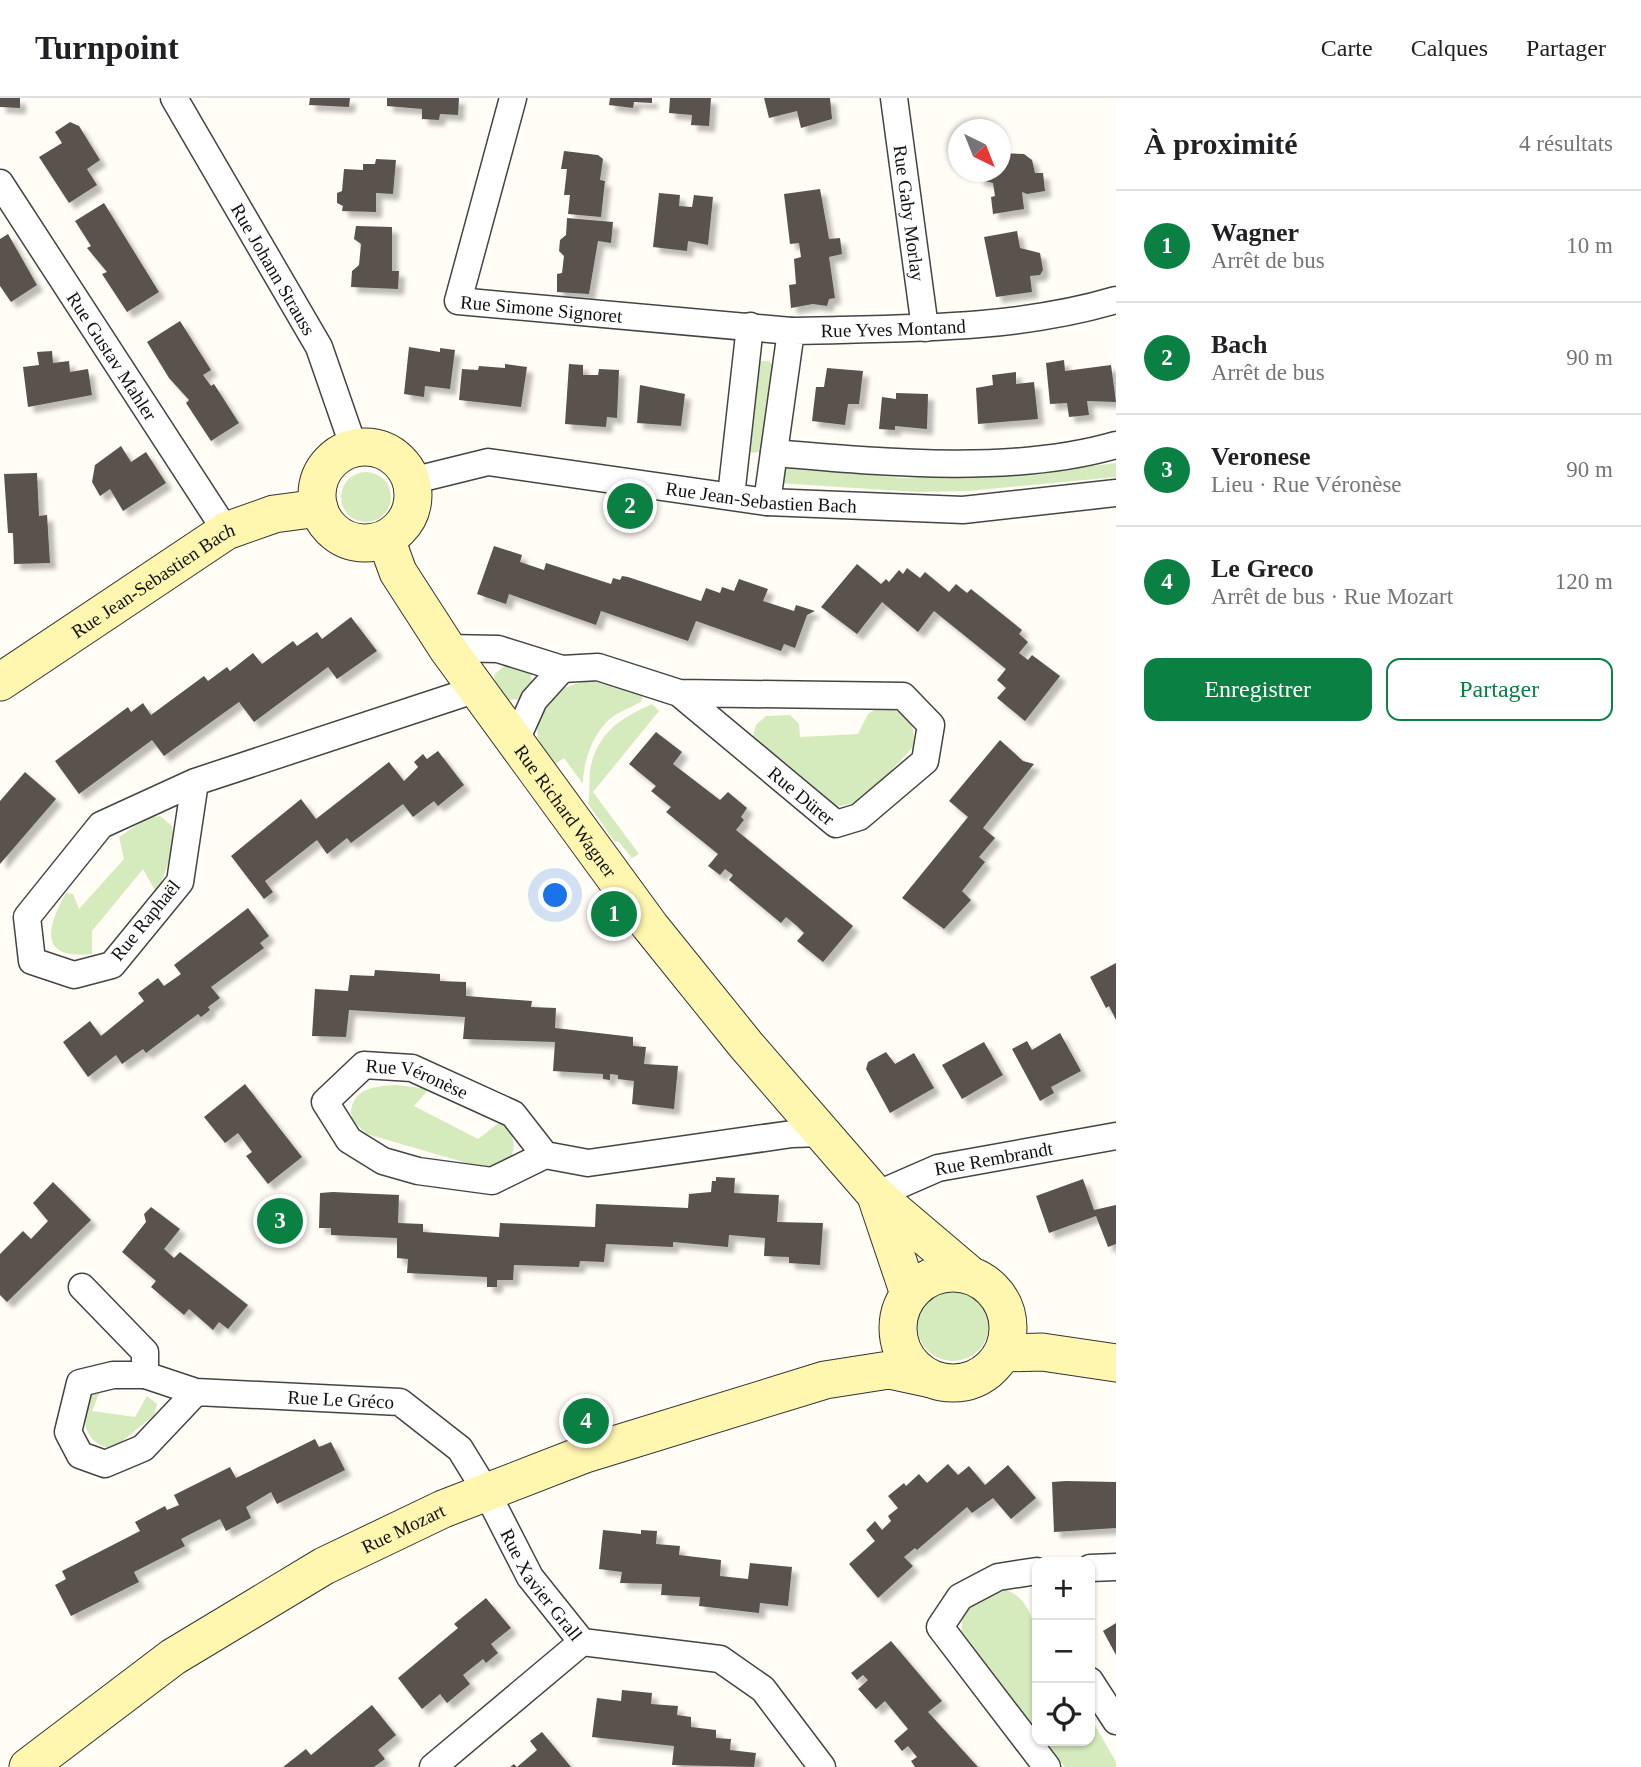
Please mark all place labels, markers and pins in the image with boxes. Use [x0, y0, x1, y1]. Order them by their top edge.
pin: 2 [607, 480, 653, 532]
pin: 1 [591, 888, 637, 940]
pin: 3 [257, 1195, 303, 1247]
pin: 4 [563, 1395, 609, 1447]

